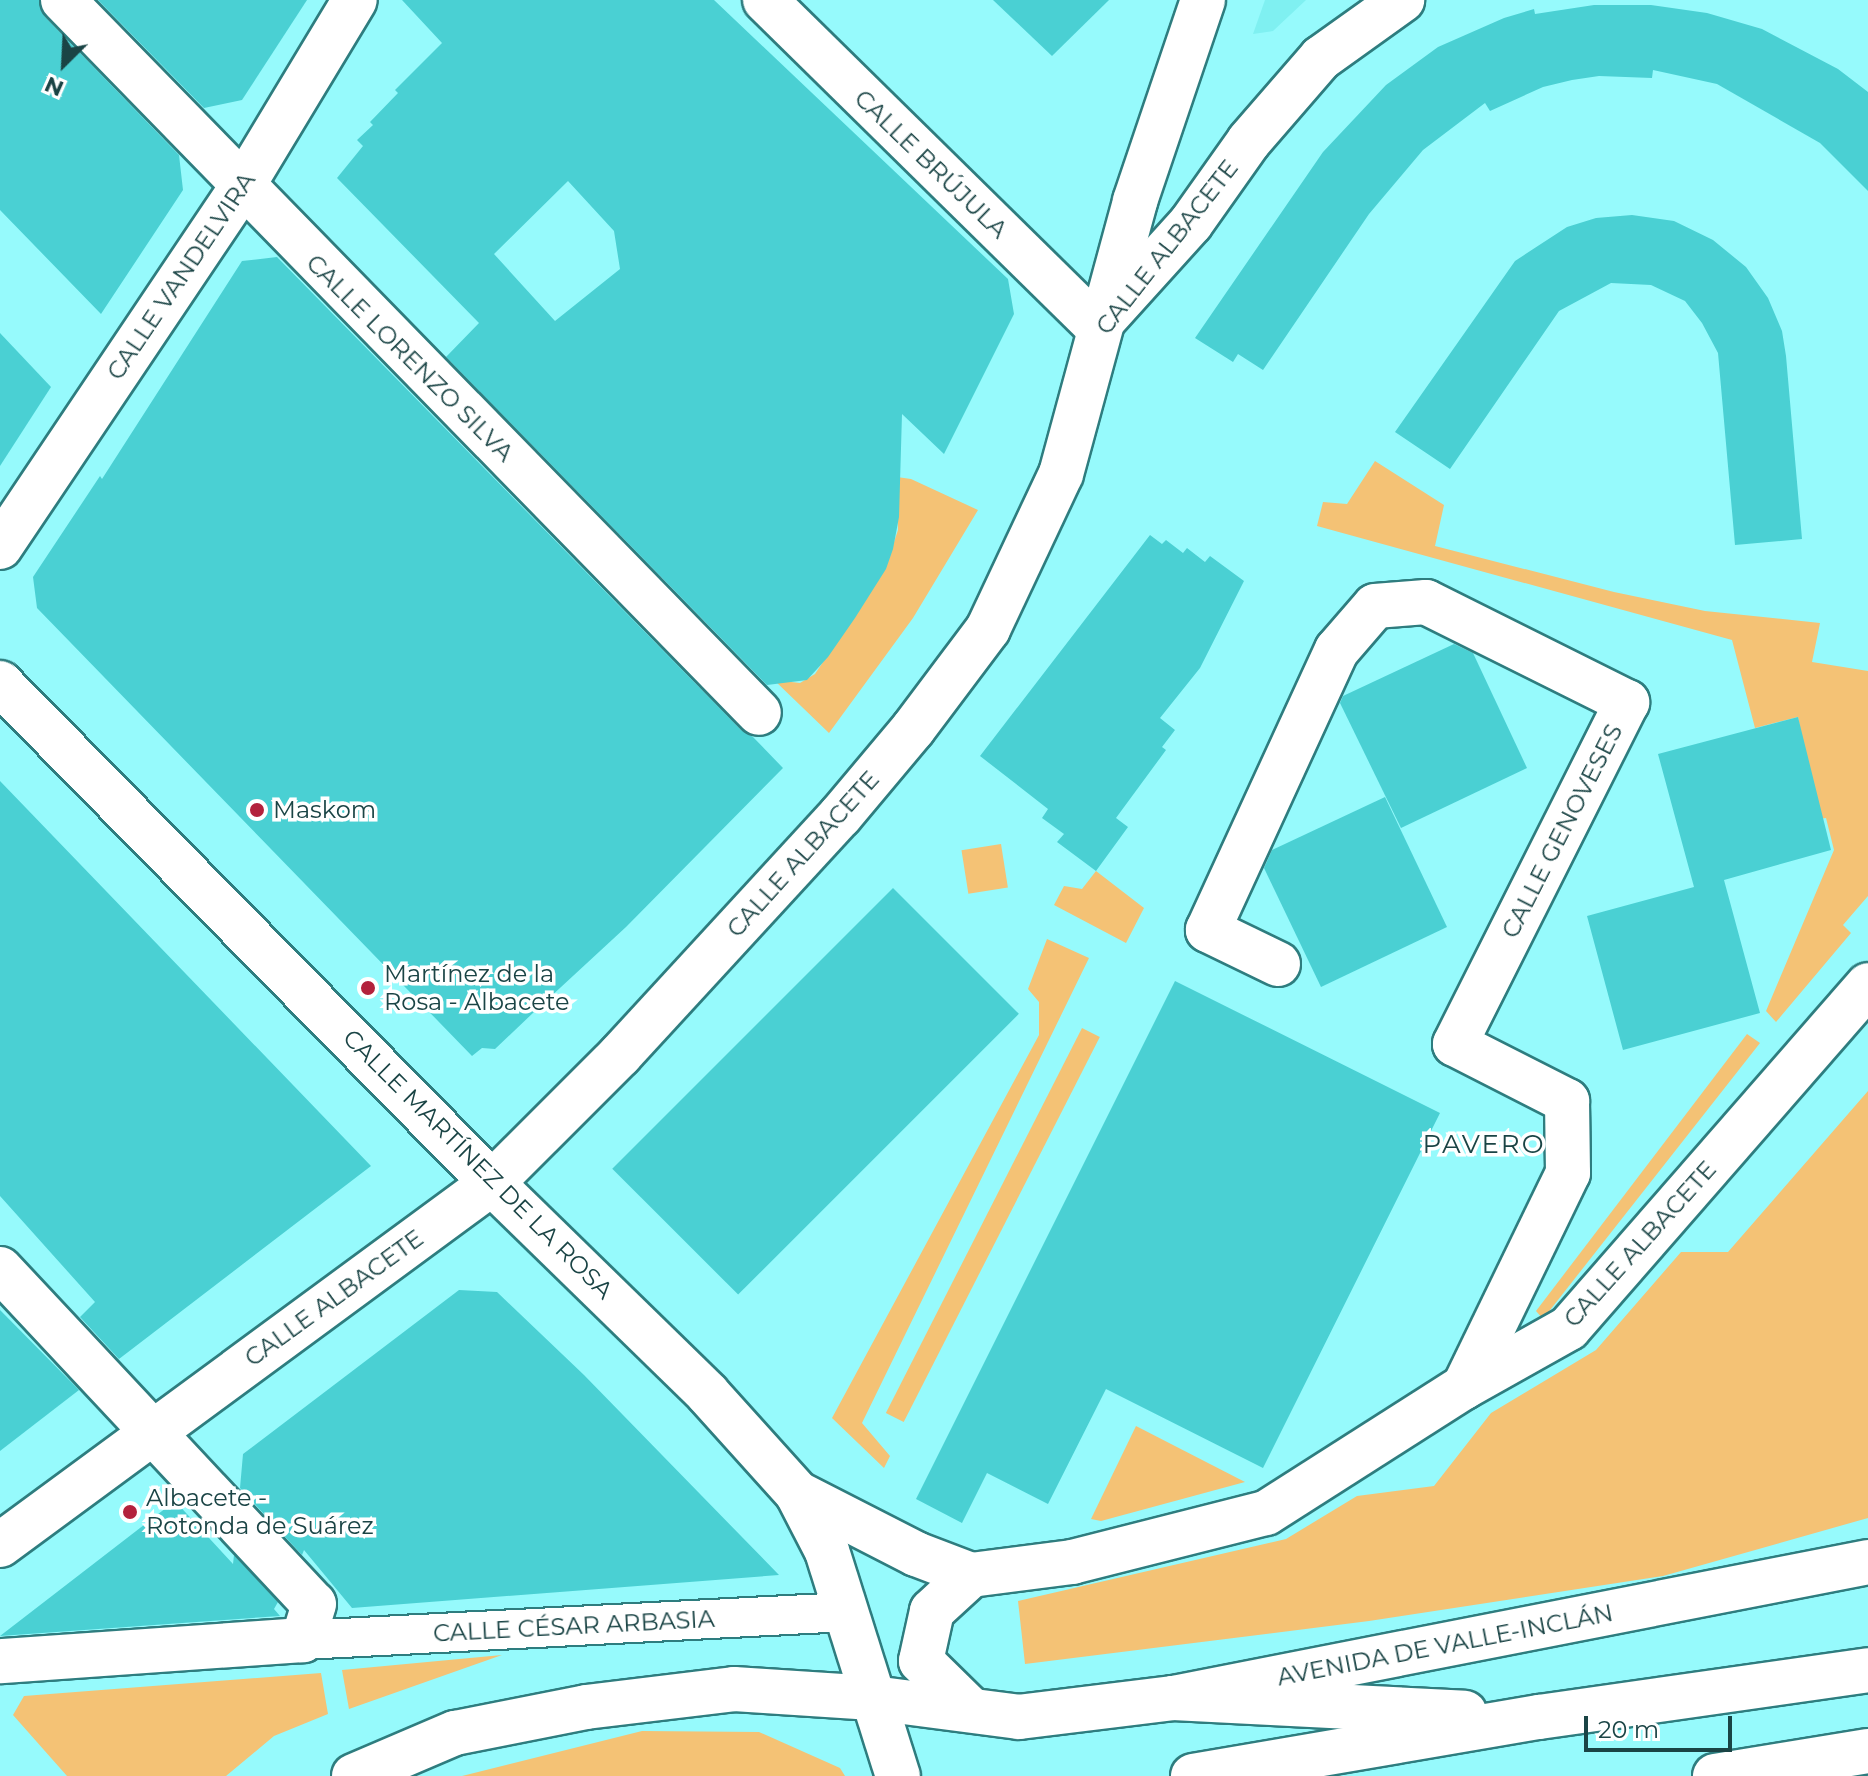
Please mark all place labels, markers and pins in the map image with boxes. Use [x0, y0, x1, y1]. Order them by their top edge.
place label: Maskom [273, 796, 376, 824]
marker: Maskom [248, 801, 266, 819]
place label: Martínez de la Rosa - Albacete [384, 960, 570, 1016]
marker: Martínez de la Rosa - Albacete [359, 979, 377, 997]
place label: Albacete - Rotonda de Suárez [146, 1484, 374, 1540]
marker: Albacete - Rotonda de Suárez [121, 1503, 139, 1521]

